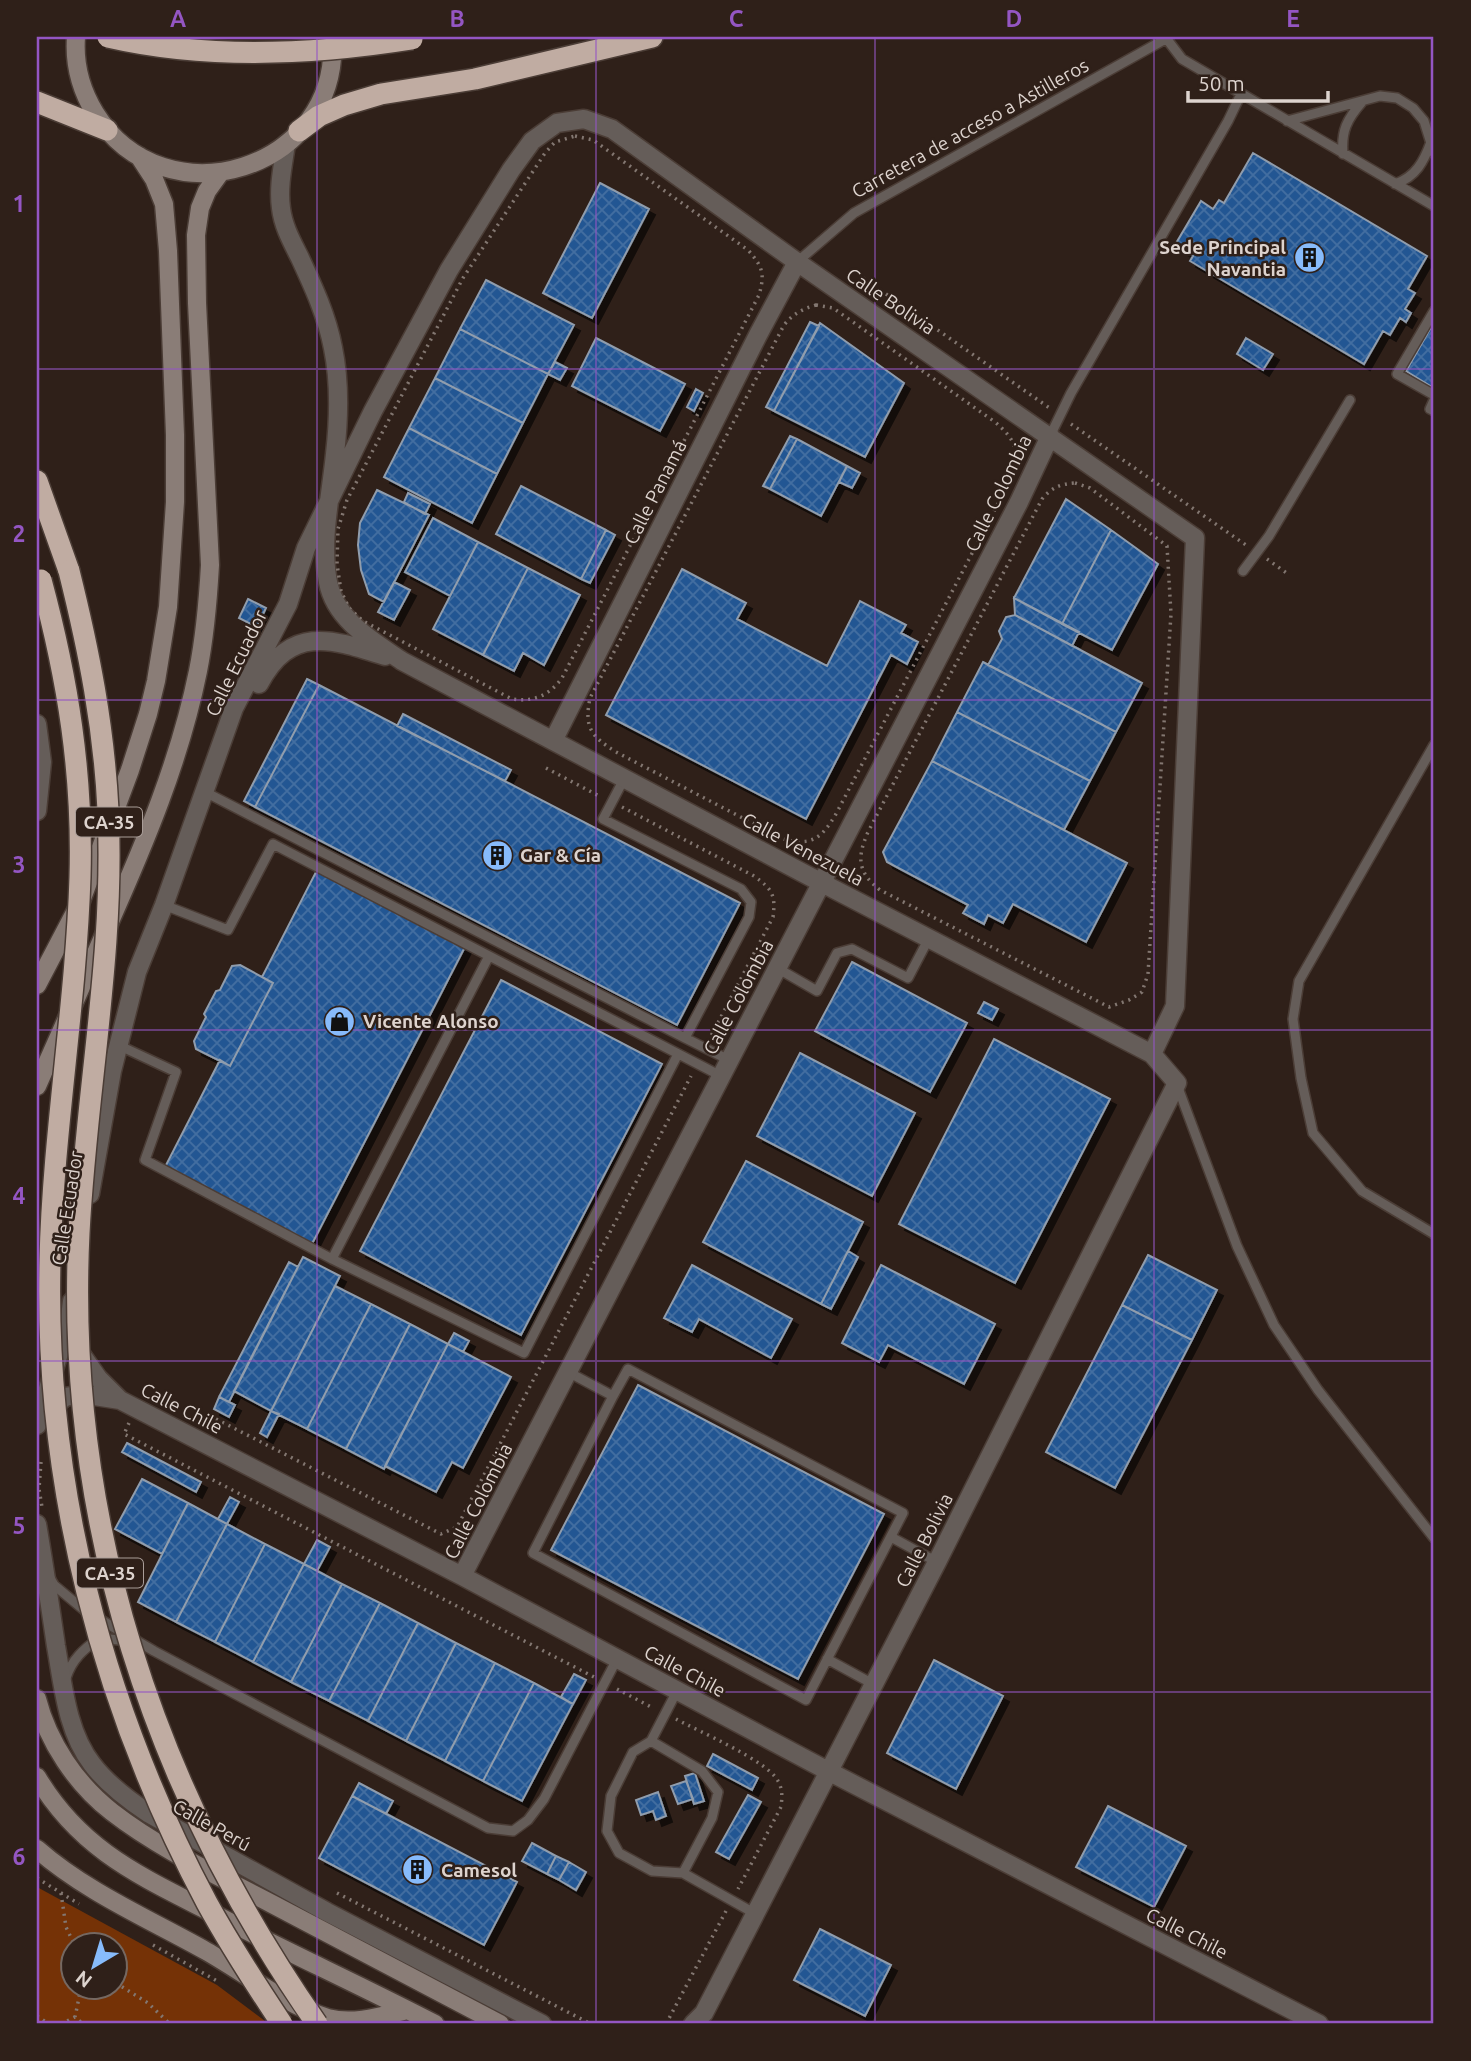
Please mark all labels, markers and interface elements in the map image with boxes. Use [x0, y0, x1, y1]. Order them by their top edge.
text: A [170, 6, 186, 31]
text: B [449, 6, 465, 31]
text: C [729, 6, 744, 31]
text: D [1006, 6, 1022, 31]
text: E [1286, 6, 1300, 31]
street label: Carretera de acceso a Astilleros [848, 54, 1092, 202]
scale bar [1188, 60, 1328, 104]
text: 50 m [1198, 71, 1245, 95]
text: 1 [13, 191, 25, 216]
place label: Sede Principal Navantia [1159, 236, 1286, 280]
building icon: Sede Principal Navantia [1292, 241, 1326, 275]
street label: Calle Bolivia [842, 263, 940, 339]
street label: Calle Colombia [960, 431, 1036, 555]
street label: Calle Panamá [619, 436, 691, 548]
text: 2 [13, 521, 25, 546]
street label: Calle Ecuador [201, 606, 271, 720]
road number: CA-35 [76, 808, 142, 836]
street label: Calle Venezuela [739, 808, 867, 890]
building icon: Gar & Cía [480, 838, 514, 872]
place label: Gar & Cía [520, 844, 601, 866]
text: 3 [13, 852, 25, 877]
street label: Calle Colombia [698, 936, 778, 1058]
shop icon: Vicente Alonso [323, 1004, 357, 1038]
place label: Vicente Alonso [363, 1010, 499, 1032]
street label: Calle Ecuador [47, 1149, 87, 1267]
text: 4 [13, 1183, 26, 1208]
street label: Calle Chile [137, 1378, 227, 1438]
street label: Calle Colombia [439, 1439, 517, 1563]
street label: Calle Bolivia [891, 1489, 957, 1591]
text: 5 [13, 1513, 25, 1538]
road number: CA-35 [77, 1558, 143, 1588]
street label: Calle Chile [641, 1640, 729, 1702]
street label: Calle Perú [169, 1795, 255, 1855]
text: 6 [13, 1844, 26, 1869]
building icon: Camesol [401, 1853, 435, 1887]
place label: Camesol [441, 1859, 517, 1881]
street label: Calle Chile [1142, 1903, 1232, 1963]
north arrow [60, 1932, 130, 2002]
text: N [71, 1966, 96, 1992]

